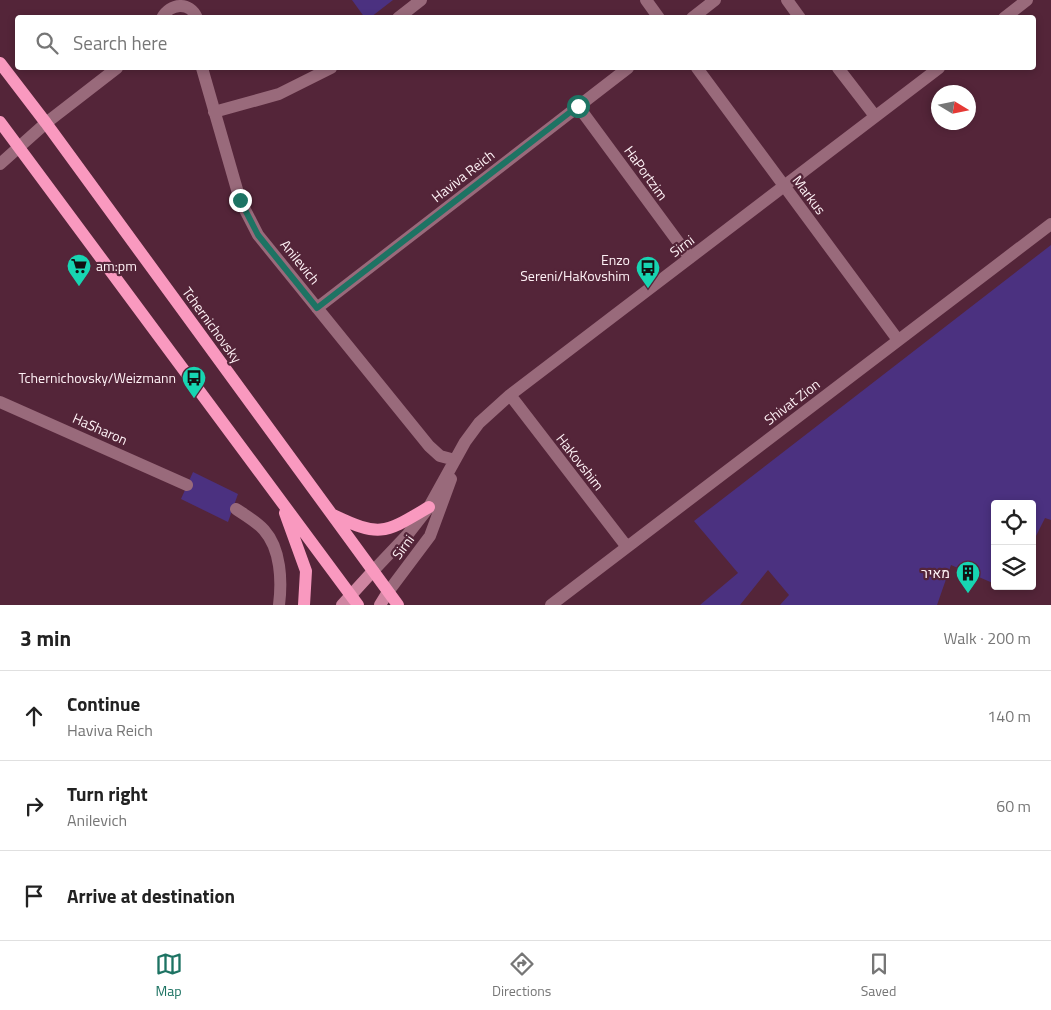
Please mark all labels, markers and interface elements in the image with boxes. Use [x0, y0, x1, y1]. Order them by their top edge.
search box [15, 15, 1036, 70]
text: Search here [73, 28, 167, 57]
icon: search [33, 29, 61, 57]
north arrow [931, 85, 976, 130]
route start [567, 95, 590, 118]
street label: HaPortzim [619, 141, 673, 204]
street label: Haviva Reich [427, 144, 499, 207]
street label: Markus [788, 171, 831, 219]
route end [229, 189, 252, 212]
street label: Sirni [665, 229, 698, 262]
street label: Anilevich [276, 235, 325, 289]
place label: Enzo Sereni/HaKovshim [520, 249, 630, 286]
supermarket icon: am:pm [66, 253, 92, 287]
place label: am:pm [96, 255, 137, 276]
bus stop icon: Enzo Sereni/HaKovshim [635, 255, 661, 289]
street label: Tchernichovsky [178, 282, 247, 367]
bus stop icon: Tchernichovsky/Weizmann [181, 365, 207, 399]
place label: Tchernichovsky/Weizmann [18, 367, 176, 388]
street label: Shivat Zion [759, 374, 824, 430]
street label: HaSharon [69, 407, 131, 450]
street label: HaKovshim [552, 429, 609, 495]
map controls [991, 500, 1036, 590]
button: locate [991, 500, 1036, 545]
street label: Sirni [386, 530, 419, 563]
button: layers [991, 545, 1036, 590]
building icon: מאיר [955, 560, 981, 594]
place label: מאיר [921, 562, 950, 583]
text: 3 min [20, 622, 71, 654]
text: Walk · 200 m [943, 626, 1031, 650]
text: Continue [67, 689, 140, 718]
icon: ahead [20, 702, 48, 730]
text: 140 m [987, 704, 1031, 728]
text: Haviva Reich [67, 718, 153, 742]
text: Turn right [67, 779, 148, 808]
icon: right [20, 792, 48, 820]
text: 60 m [996, 794, 1031, 818]
text: Anilevich [67, 808, 127, 832]
text: Arrive at destination [67, 881, 235, 910]
icon: arrive [20, 882, 48, 910]
tab: Map [155, 950, 183, 1001]
tab: Directions [492, 950, 551, 1001]
tab: Saved [861, 950, 896, 1001]

